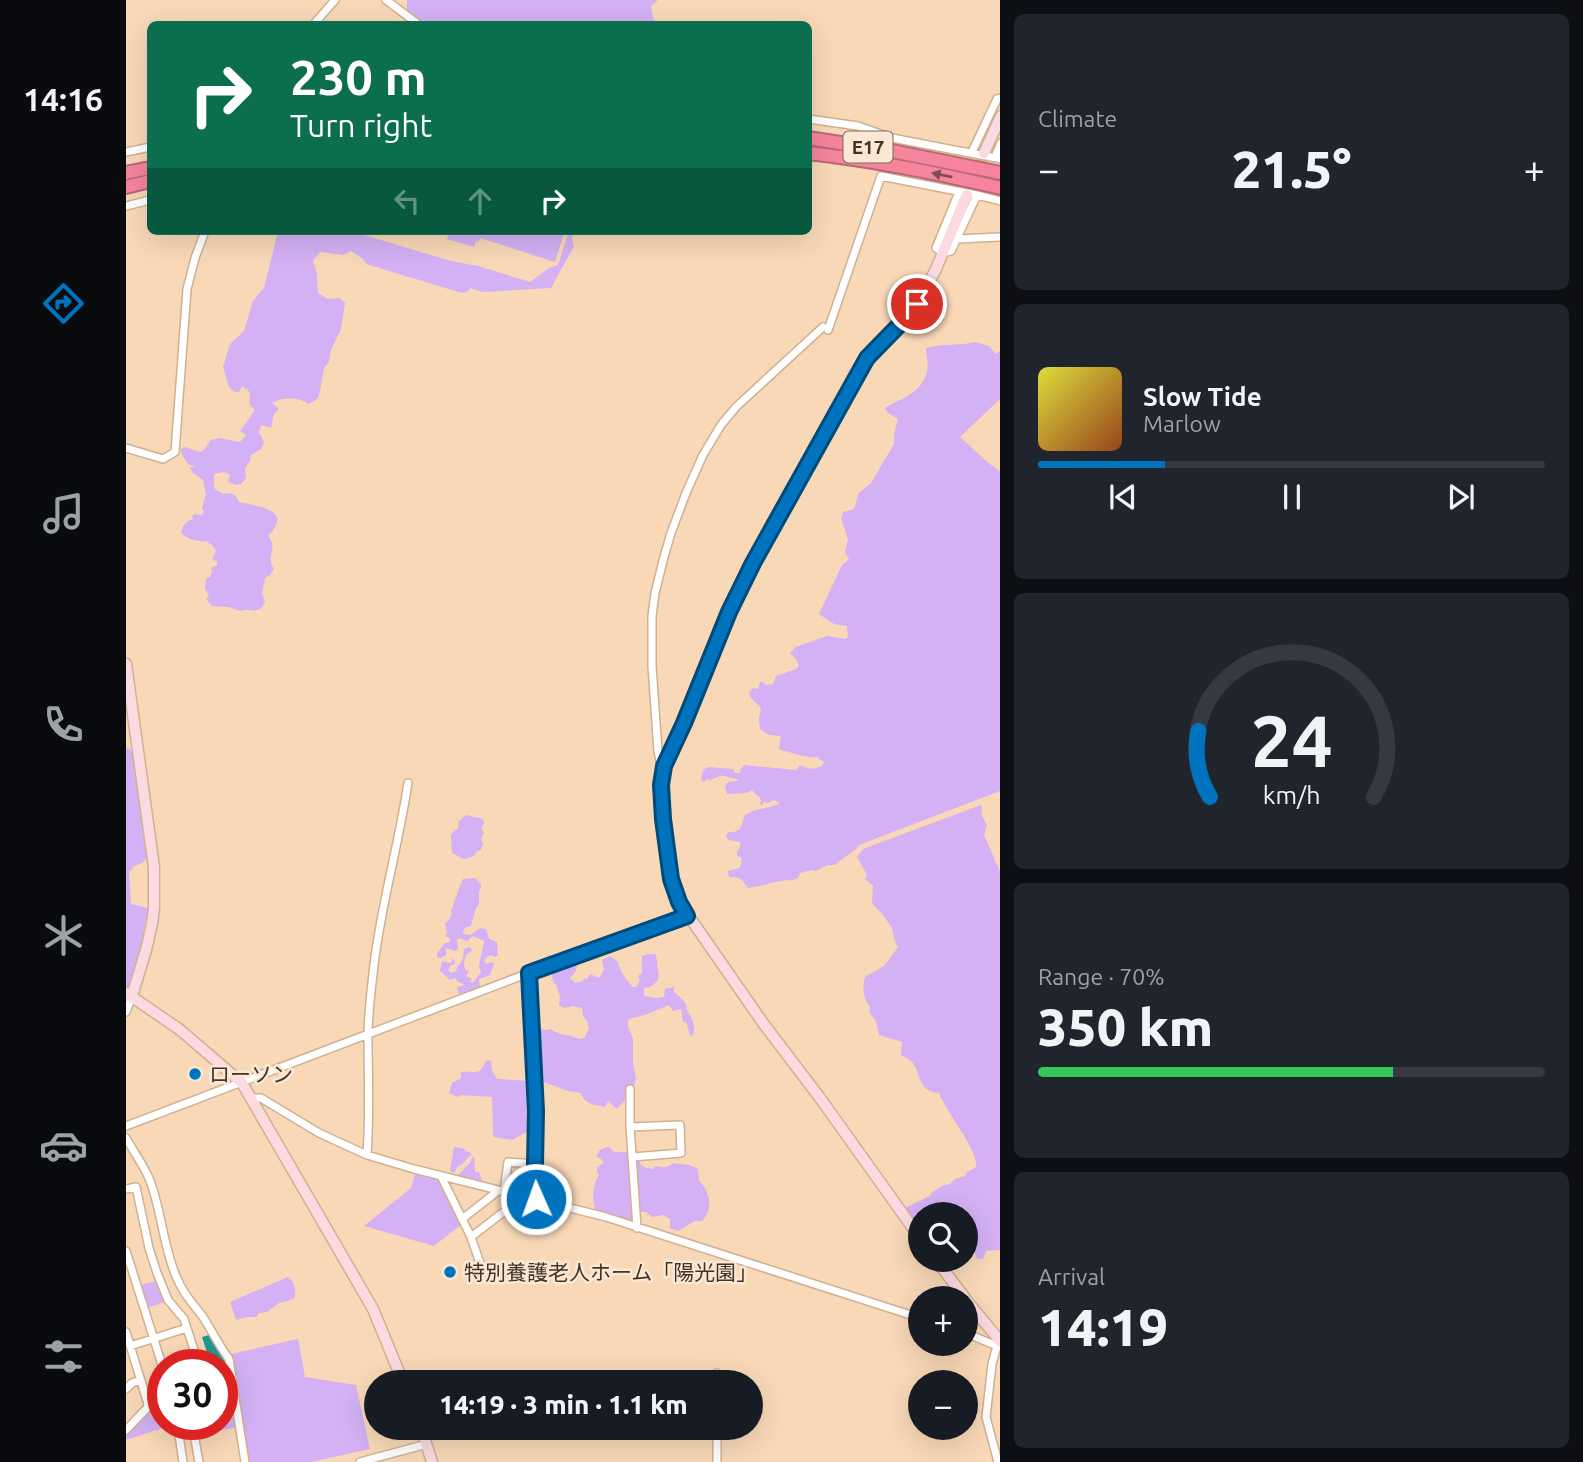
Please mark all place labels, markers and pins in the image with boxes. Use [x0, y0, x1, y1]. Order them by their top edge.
pin [887, 274, 947, 334]
place label: ローソン [209, 1062, 293, 1086]
marker: ローソン [187, 1066, 203, 1082]
place label: 特別養護老人ホーム「陽光園」 [464, 1260, 757, 1284]
marker: 特別養護老人ホーム「陽光園」 [442, 1264, 458, 1280]

